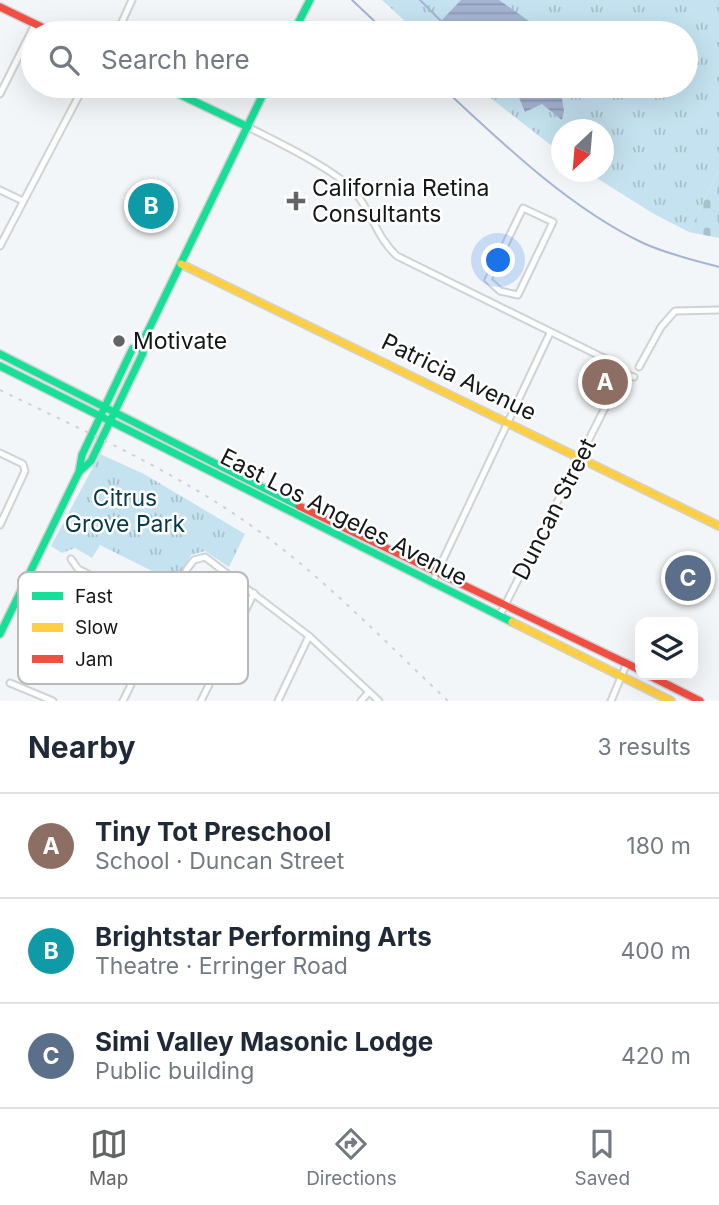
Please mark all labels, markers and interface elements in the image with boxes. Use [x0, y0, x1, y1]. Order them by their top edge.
search box [21, 21, 698, 98]
icon: search [45, 41, 83, 79]
text: Search here [101, 44, 250, 75]
north arrow [551, 119, 614, 182]
place label: California Retina Consultants [312, 174, 490, 228]
pin: B [128, 180, 174, 232]
marker: California Retina Consultants [286, 191, 306, 211]
your location [481, 243, 515, 277]
place label: Motivate [133, 327, 227, 355]
street label: Patricia Avenue [377, 327, 541, 427]
marker: Motivate [111, 333, 127, 349]
pin: A [582, 356, 628, 408]
street label: Duncan Street [506, 433, 602, 584]
street label: East Los Angeles Avenue [216, 442, 472, 592]
park label: Citrus Grove Park [65, 484, 186, 538]
pin: C [665, 552, 711, 604]
legend [18, 572, 248, 684]
text: Fast [75, 585, 113, 608]
text: Slow [75, 616, 118, 639]
map controls [635, 617, 698, 680]
button: layers [635, 617, 698, 680]
text: Jam [75, 648, 113, 671]
text: Nearby [28, 729, 136, 765]
text: 3 results [598, 733, 691, 761]
text: Tiny Tot Preschool [95, 816, 331, 847]
text: A [42, 832, 60, 860]
text: 180 m [626, 832, 691, 860]
text: School · Duncan Street [95, 847, 344, 875]
text: Brightstar Performing Arts [95, 921, 432, 952]
text: B [43, 937, 59, 965]
text: 400 m [621, 937, 691, 965]
text: Theatre · Erringer Road [95, 952, 348, 980]
text: Simi Valley Masonic Lodge [95, 1026, 433, 1057]
text: C [42, 1042, 60, 1070]
text: 420 m [621, 1042, 691, 1070]
text: Public building [95, 1057, 254, 1085]
tab: Map [89, 1125, 128, 1190]
tab: Directions [306, 1125, 397, 1190]
tab: Saved [574, 1125, 630, 1190]

